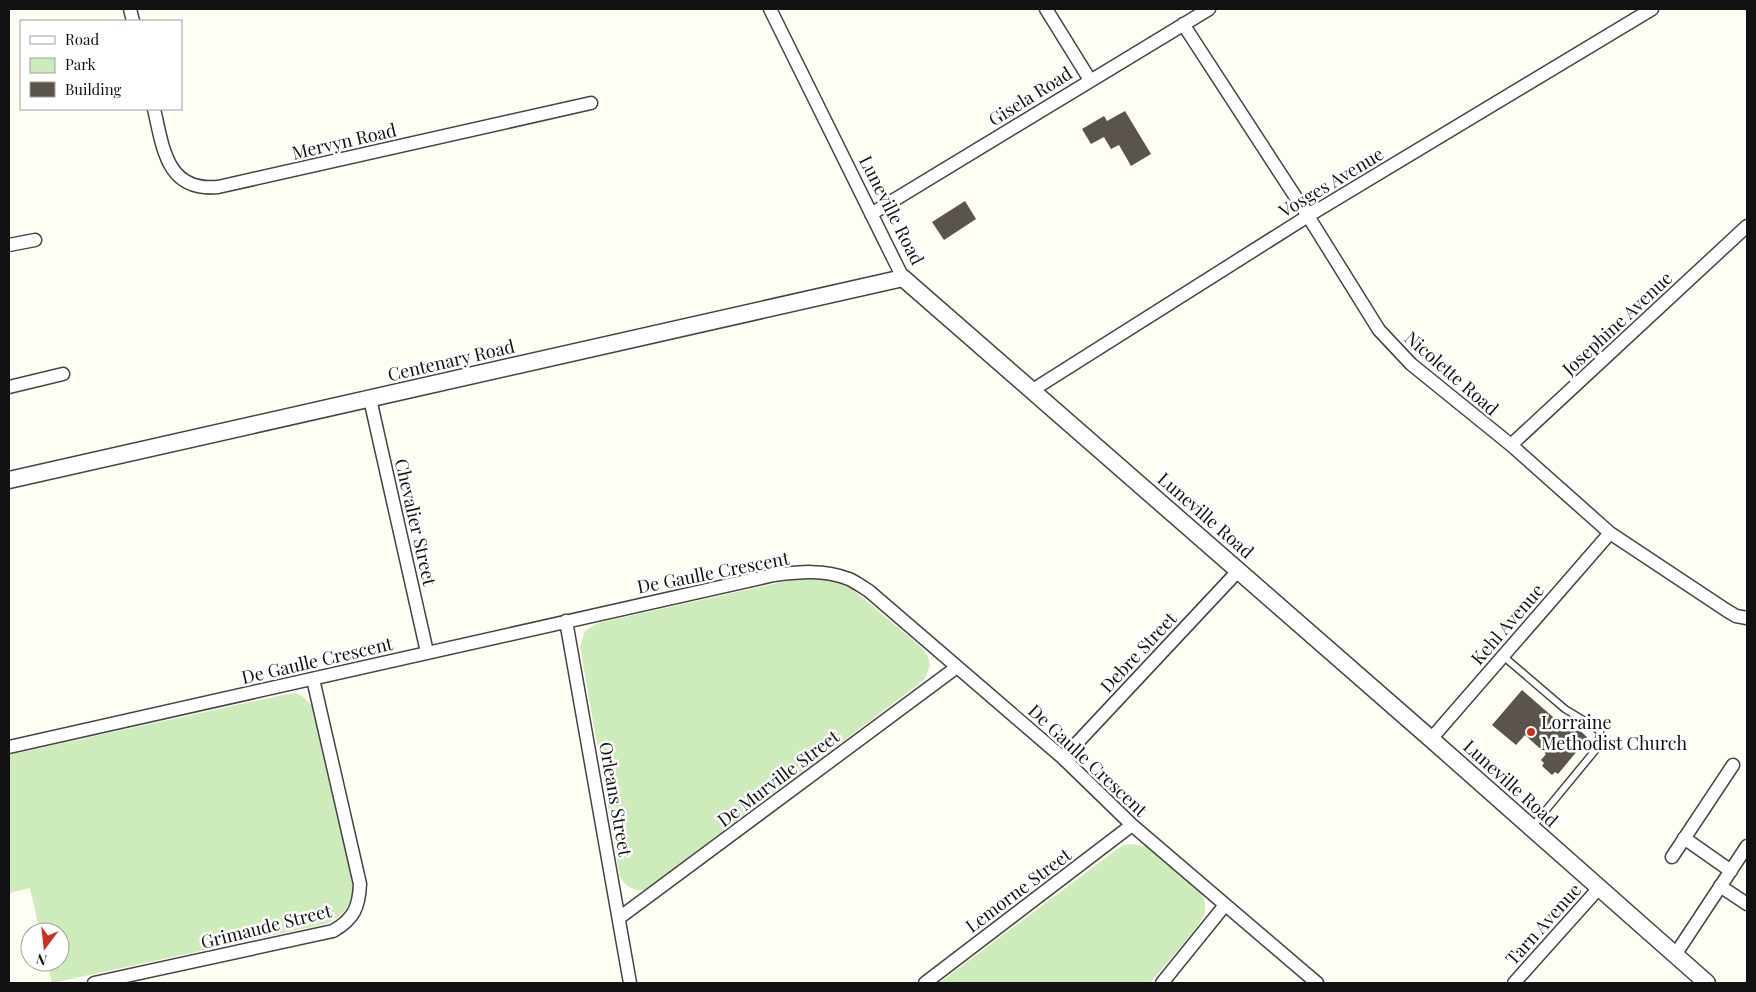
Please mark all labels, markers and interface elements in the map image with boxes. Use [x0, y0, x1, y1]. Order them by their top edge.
legend [20, 20, 182, 110]
text: Road [65, 29, 99, 49]
text: Park [65, 54, 97, 74]
street label: Gisela Road [984, 61, 1077, 131]
text: Building [65, 79, 122, 99]
street label: Mervyn Road [289, 117, 399, 165]
street label: Vosges Avenue [1273, 141, 1388, 223]
street label: Luneville Road [854, 151, 930, 269]
street label: Josephine Avenue [1556, 266, 1677, 381]
street label: Nicolette Road [1400, 326, 1504, 421]
street label: Centenary Road [385, 334, 517, 386]
street label: Chevalier Street [390, 456, 442, 588]
street label: Luneville Road [1153, 467, 1259, 564]
street label: De Gaulle Crescent [635, 545, 792, 599]
street label: Kehl Avenue [1465, 578, 1549, 670]
street label: Debre Street [1095, 606, 1182, 697]
street label: De Gaulle Crescent [239, 631, 396, 689]
street label: De Gaulle Crescent [1023, 699, 1153, 822]
place label: Lorraine Methodist Church [1541, 710, 1687, 755]
street label: De Murville Street [712, 724, 844, 832]
marker: Lorraine Methodist Church [1525, 726, 1537, 738]
street label: Luneville Road [1459, 734, 1564, 832]
street label: Orleans Street [594, 740, 638, 859]
street label: Lemorne Street [960, 842, 1076, 938]
street label: Tarn Avenue [1500, 878, 1586, 970]
street label: Grimaude Street [198, 898, 334, 954]
north arrow [20, 922, 70, 972]
text: N [34, 950, 49, 971]

